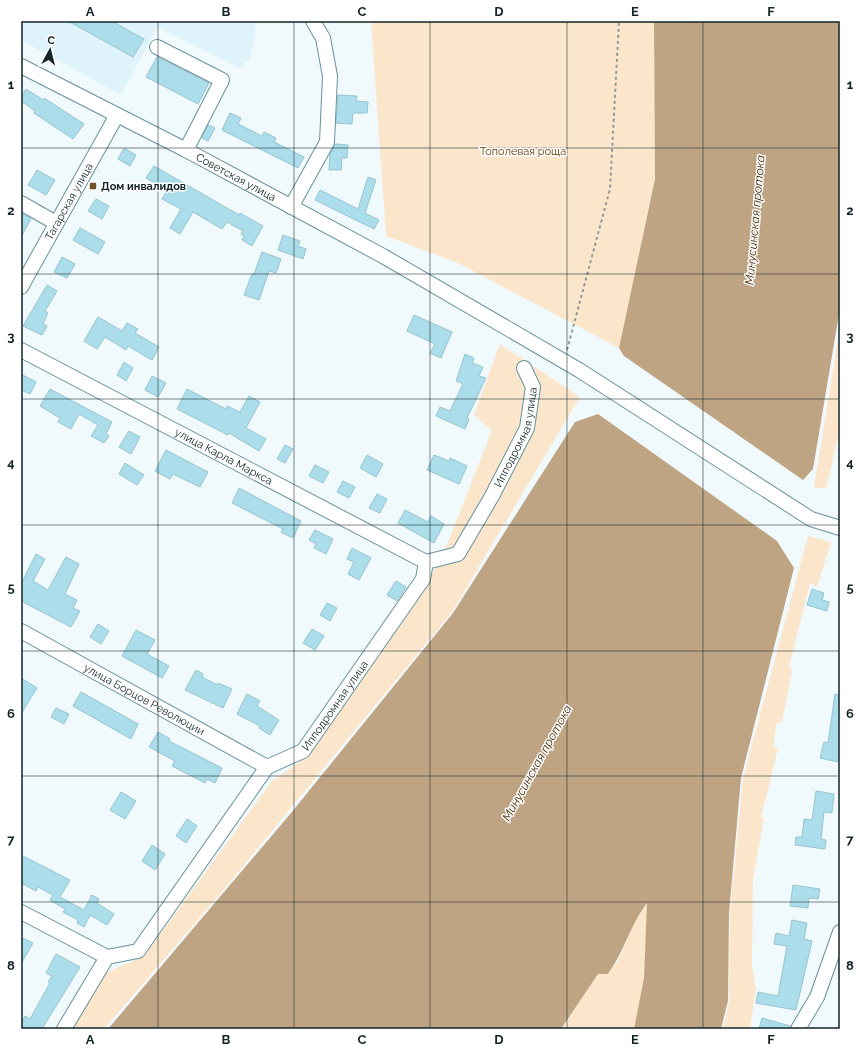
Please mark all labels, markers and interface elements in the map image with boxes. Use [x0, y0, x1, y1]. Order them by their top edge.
text: A [86, 4, 95, 19]
text: B [222, 4, 231, 19]
text: C [358, 4, 367, 19]
text: D [494, 4, 504, 19]
text: E [631, 4, 639, 19]
text: F [767, 4, 775, 19]
north arrow [30, 30, 70, 70]
text: С [47, 34, 56, 48]
text: 1 [8, 77, 15, 92]
text: 1 [847, 77, 854, 92]
park label: Тополевая роща [480, 145, 566, 158]
street label: Советская улица [194, 150, 278, 204]
water label: Минусинская протока [742, 154, 768, 286]
street label: Тагарская улица [42, 161, 95, 242]
place label: Дом инвалидов [101, 180, 186, 193]
marker: Дом инвалидов [88, 181, 98, 191]
text: 2 [7, 203, 15, 218]
text: 2 [846, 203, 854, 218]
text: 3 [7, 329, 15, 344]
text: 3 [846, 329, 854, 344]
street label: Ипподромная улица [491, 386, 539, 489]
street label: улица Карла Маркса [173, 425, 275, 487]
text: 4 [7, 455, 15, 470]
text: 4 [846, 455, 854, 470]
text: 5 [7, 580, 15, 595]
text: 5 [846, 580, 854, 595]
street label: Ипподромная улица [299, 658, 371, 753]
street label: улица Борцов Революции [82, 661, 207, 738]
water label: Минусинская протока [499, 703, 575, 823]
text: 6 [7, 706, 15, 721]
text: 6 [846, 706, 854, 721]
text: 7 [7, 832, 15, 847]
text: 7 [846, 832, 854, 847]
text: 8 [7, 958, 15, 973]
text: 8 [846, 958, 854, 973]
text: A [86, 1032, 95, 1047]
text: B [222, 1032, 231, 1047]
text: C [358, 1032, 367, 1047]
text: D [494, 1032, 504, 1047]
text: E [631, 1032, 639, 1047]
text: F [767, 1032, 775, 1047]

